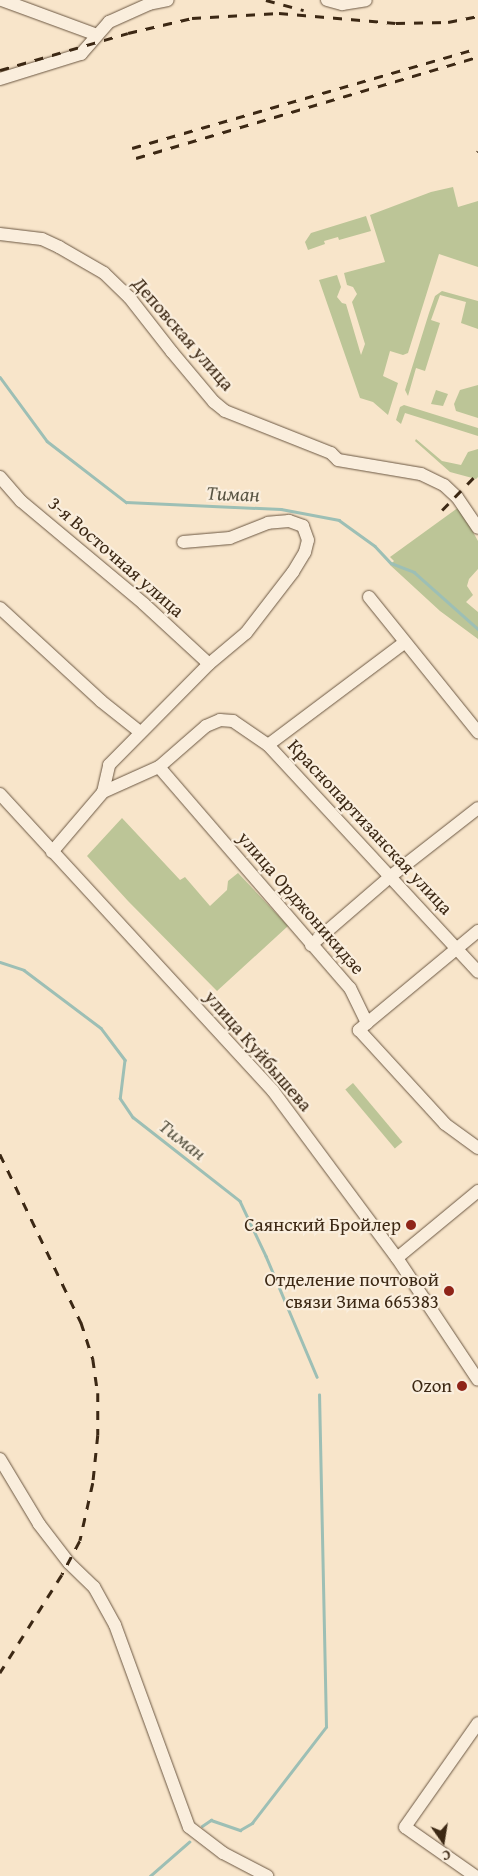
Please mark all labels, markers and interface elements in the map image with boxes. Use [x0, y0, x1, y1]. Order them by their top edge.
street label: Деповская улица [127, 272, 239, 396]
water label: Тиман [206, 480, 260, 506]
street label: 3-я Восточная улица [43, 492, 189, 622]
street label: Краснопартизанская улица [283, 735, 457, 919]
street label: улица Орджоникидзе [233, 827, 369, 979]
street label: улица Куйбышева [199, 986, 317, 1116]
water label: Тиман [155, 1113, 211, 1165]
place label: Саянский Бройлер [244, 1214, 401, 1236]
marker: Саянский Бройлер [405, 1219, 417, 1231]
place label: Отделение почтовой связи Зима 665383 [265, 1269, 439, 1313]
marker: Отделение почтовой связи Зима 665383 [443, 1285, 455, 1297]
place label: Ozon [412, 1375, 452, 1397]
marker: Ozon [456, 1380, 468, 1392]
north arrow [418, 1816, 468, 1866]
text: С [440, 1845, 452, 1866]

